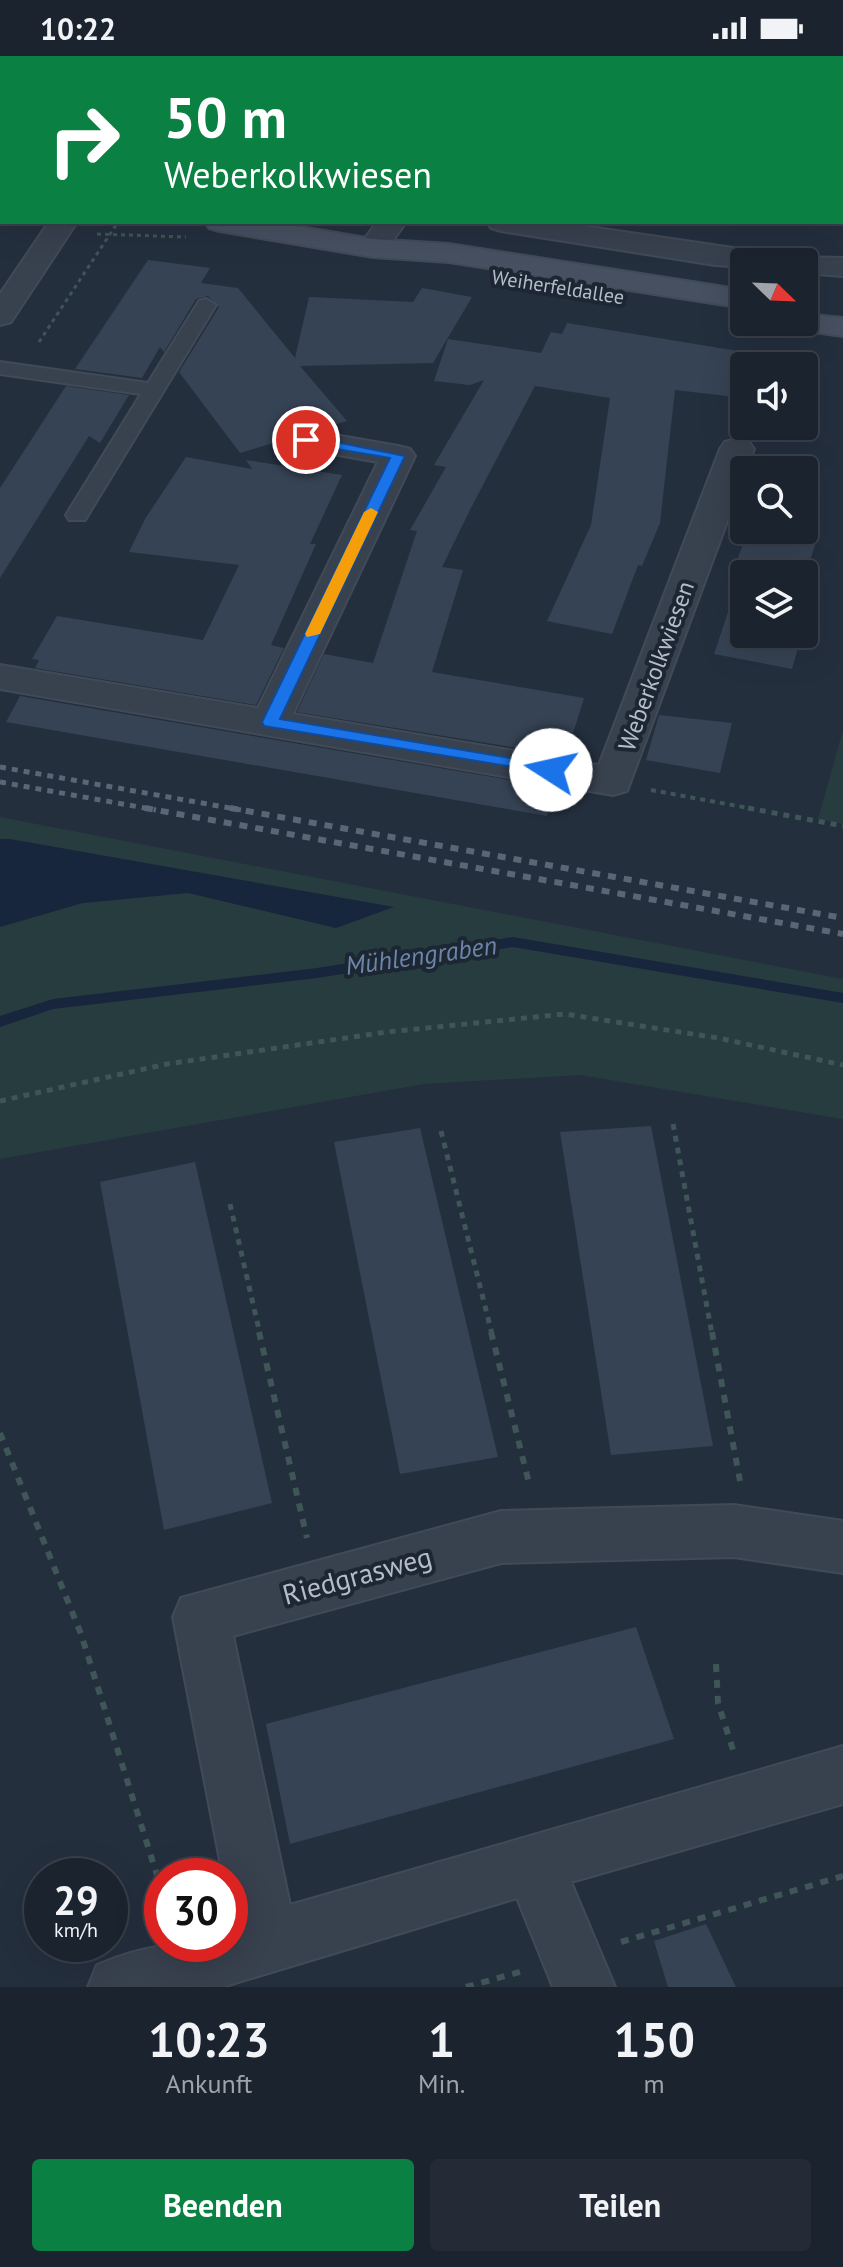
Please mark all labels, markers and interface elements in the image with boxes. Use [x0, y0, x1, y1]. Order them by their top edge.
text: 10:22 [40, 9, 116, 48]
text: 50 m [164, 81, 287, 153]
icon: right [32, 88, 136, 192]
text: Weberkolkwiesen [164, 151, 432, 198]
north arrow [730, 248, 818, 336]
map controls [730, 248, 818, 648]
street label: Weiherfeldallee [490, 264, 626, 310]
button: sound [730, 352, 818, 440]
pin [272, 406, 340, 474]
icon: arrive [284, 418, 328, 462]
button: search [730, 456, 818, 544]
button: layers [730, 560, 818, 648]
street label: Weberkolkwiesen [611, 577, 701, 755]
position arrow [509, 728, 593, 812]
water label: Mühlengraben [343, 928, 499, 982]
street label: Riedgrasweg [278, 1537, 436, 1613]
speed limit sign: 30 [144, 1858, 248, 1962]
text: 29 [53, 1874, 99, 1926]
text: km/h [54, 1917, 98, 1943]
text: 10:23 [148, 2008, 270, 2070]
text: 1 [428, 2008, 455, 2070]
text: 150 [613, 2008, 695, 2070]
text: Ankunft [166, 2067, 252, 2100]
text: Min. [418, 2067, 465, 2100]
text: m [644, 2067, 665, 2100]
button: Beenden [32, 2159, 414, 2251]
button: Teilen [430, 2159, 811, 2251]

